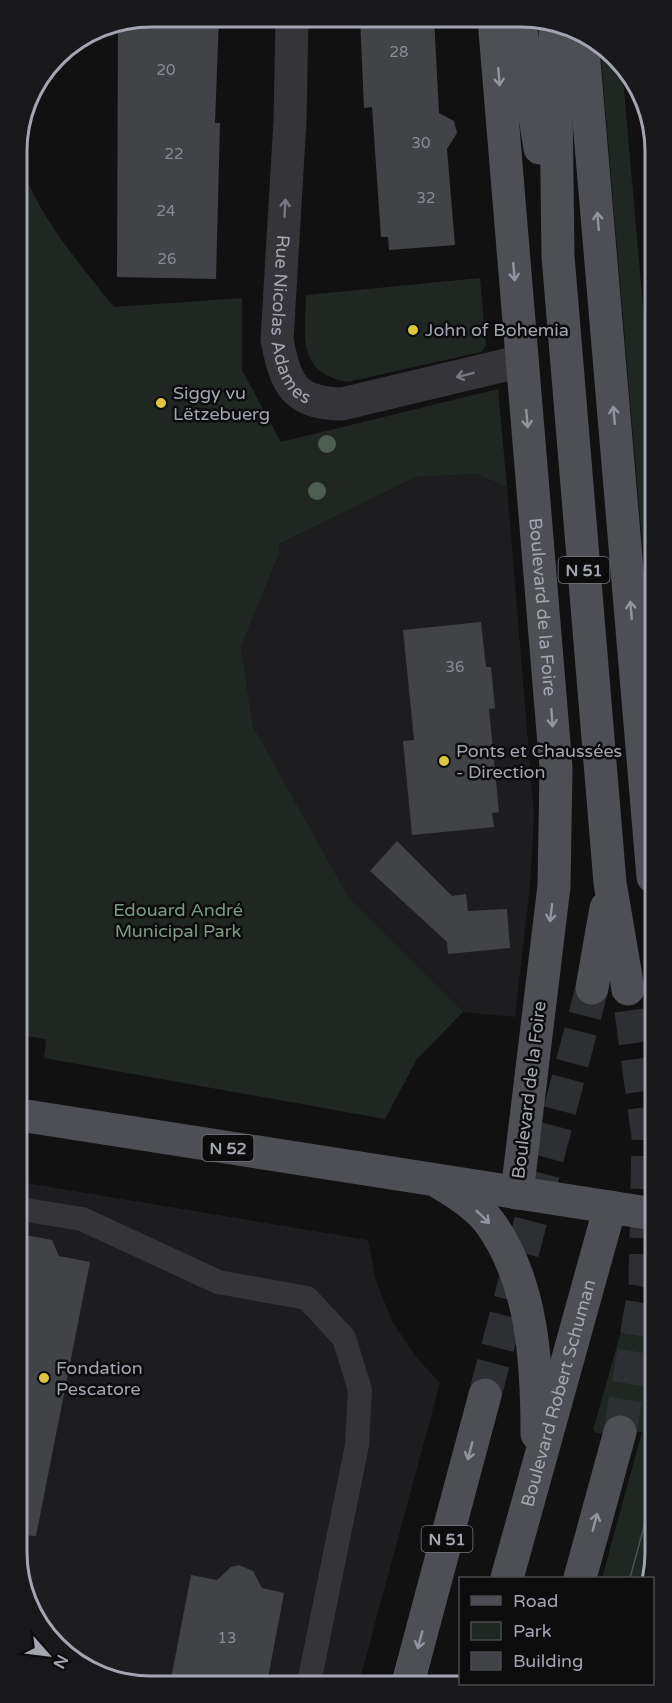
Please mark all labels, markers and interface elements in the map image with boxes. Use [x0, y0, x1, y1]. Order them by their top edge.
house number: 28 [390, 43, 408, 61]
house number: 20 [157, 61, 175, 79]
one-way arrow [494, 67, 505, 87]
house number: 30 [412, 134, 430, 152]
house number: 22 [165, 145, 183, 163]
house number: 32 [417, 189, 435, 207]
one-way arrow [280, 198, 291, 218]
house number: 24 [157, 202, 175, 220]
one-way arrow [592, 212, 603, 232]
street label: Rue Nicolas Adames [266, 234, 315, 409]
house number: 26 [158, 250, 176, 268]
one-way arrow [509, 261, 520, 281]
place label: John of Bohemia [425, 319, 569, 341]
marker: John of Bohemia [406, 323, 420, 337]
one-way arrow [456, 370, 475, 381]
place label: Siggy vu Lëtzebuerg [173, 382, 270, 425]
marker: Siggy vu Lëtzebuerg [154, 396, 168, 410]
one-way arrow [608, 406, 619, 426]
one-way arrow [522, 409, 533, 428]
street label: Boulevard de la Foire [524, 517, 561, 697]
road number: N 51 [558, 557, 610, 583]
one-way arrow [625, 600, 636, 620]
house number: 36 [446, 658, 464, 676]
one-way arrow [547, 707, 558, 727]
place label: Ponts et Chaussées - Direction [456, 740, 622, 783]
marker: Ponts et Chaussées - Direction [437, 754, 451, 768]
park label: Edouard André Municipal Park [113, 899, 243, 942]
one-way arrow [545, 902, 556, 922]
street label: Boulevard de la Foire [507, 1000, 551, 1180]
road number: N 52 [202, 1135, 254, 1161]
one-way arrow [475, 1209, 490, 1224]
street label: Boulevard Robert Schuman [516, 1277, 600, 1509]
place label: Fondation Pescatore [56, 1357, 143, 1400]
marker: Fondation Pescatore [37, 1371, 51, 1385]
one-way arrow [464, 1441, 475, 1460]
one-way arrow [590, 1513, 602, 1532]
road number: N 51 [422, 1526, 472, 1552]
legend [459, 1577, 654, 1685]
text: Road [513, 1590, 558, 1612]
text: Park [513, 1620, 552, 1642]
north arrow [18, 1625, 78, 1685]
house number: 13 [218, 1629, 236, 1647]
one-way arrow [413, 1630, 425, 1649]
text: Building [513, 1650, 583, 1672]
text: N [49, 1651, 72, 1672]

